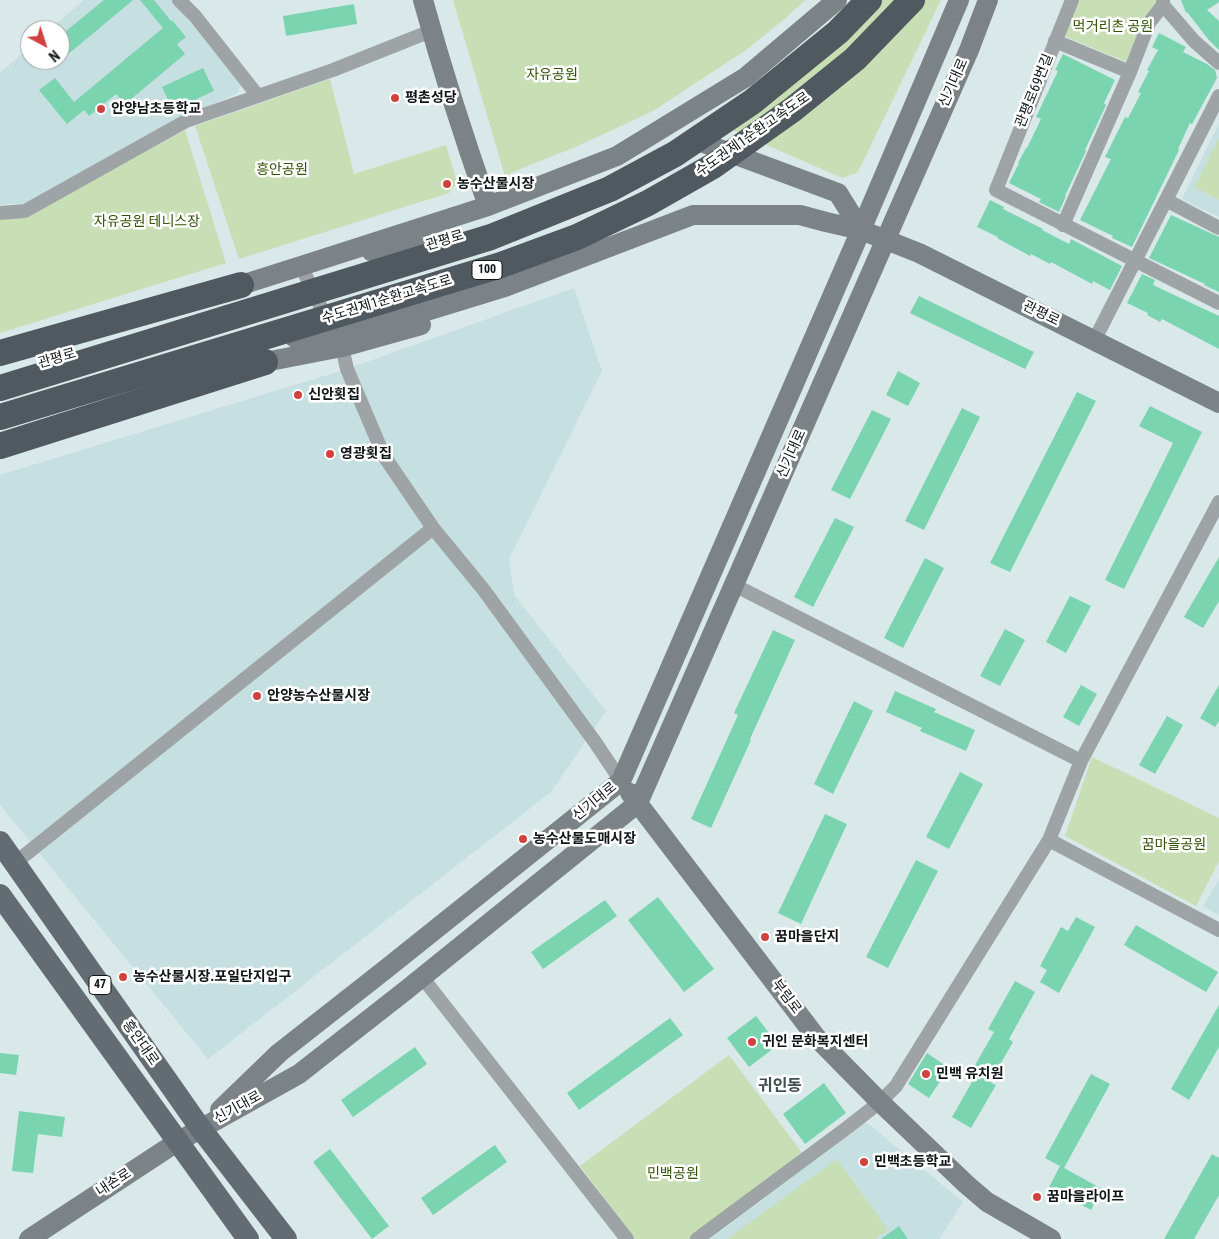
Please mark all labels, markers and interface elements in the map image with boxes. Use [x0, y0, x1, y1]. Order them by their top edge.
park label: 먹거리촌 공원 [1073, 19, 1153, 35]
north arrow [20, 20, 70, 70]
text: N [46, 47, 62, 65]
street label: 관평로69번길 [1013, 52, 1057, 130]
street label: 신기대로 [936, 56, 972, 110]
park label: 자유공원 [526, 67, 578, 83]
street label: 수도권제1순환고속도로 [693, 89, 813, 181]
place label: 평촌성당 [405, 90, 457, 106]
marker: 평촌성당 [389, 92, 401, 104]
place label: 안양남초등학교 [111, 101, 201, 117]
marker: 안양남초등학교 [95, 103, 107, 115]
park label: 흥안공원 [256, 162, 308, 178]
place label: 농수산물시장 [457, 176, 534, 192]
marker: 농수산물시장 [441, 178, 453, 190]
park label: 자유공원 테니스장 [94, 214, 200, 230]
street label: 관평로 [424, 227, 466, 255]
road number: 100 [472, 260, 502, 280]
street label: 수도권제1순환고속도로 [320, 272, 454, 328]
street label: 관평로 [1020, 298, 1062, 330]
street label: 관평로 [36, 346, 78, 372]
place label: 신안횟집 [308, 387, 360, 403]
marker: 신안횟집 [292, 389, 304, 401]
street label: 신기대로 [774, 427, 810, 481]
place label: 영광횟집 [340, 446, 392, 462]
marker: 영광횟집 [324, 448, 336, 460]
place label: 안양농수산물시장 [267, 688, 370, 704]
marker: 안양농수산물시장 [251, 690, 263, 702]
street label: 신기대로 [570, 779, 620, 825]
place label: 농수산물도매시장 [533, 831, 636, 847]
marker: 농수산물도매시장 [517, 833, 529, 845]
park label: 꿈마을공원 [1142, 837, 1206, 853]
place label: 꿈마을단지 [775, 929, 839, 945]
marker: 꿈마을단지 [759, 931, 771, 943]
place label: 농수산물시장.포일단지입구 [133, 969, 292, 985]
marker: 농수산물시장.포일단지입구 [117, 971, 129, 983]
road number: 47 [89, 976, 111, 994]
street label: 부림로 [768, 977, 804, 1017]
street label: 흥안대로 [118, 1017, 162, 1069]
place label: 귀인 문화복지센터 [762, 1034, 868, 1050]
marker: 귀인 문화복지센터 [746, 1036, 758, 1048]
place label: 민백 유치원 [936, 1066, 1004, 1082]
marker: 민백 유치원 [920, 1068, 932, 1080]
district label: 귀인동 [758, 1077, 802, 1097]
street label: 신기대로 [211, 1088, 265, 1128]
place label: 민백초등학교 [874, 1154, 951, 1170]
marker: 민백초등학교 [858, 1156, 870, 1168]
street label: 내손로 [93, 1165, 135, 1201]
park label: 민백공원 [647, 1166, 699, 1182]
place label: 꿈마을라이프 [1047, 1189, 1124, 1205]
marker: 꿈마을라이프 [1031, 1191, 1043, 1203]

